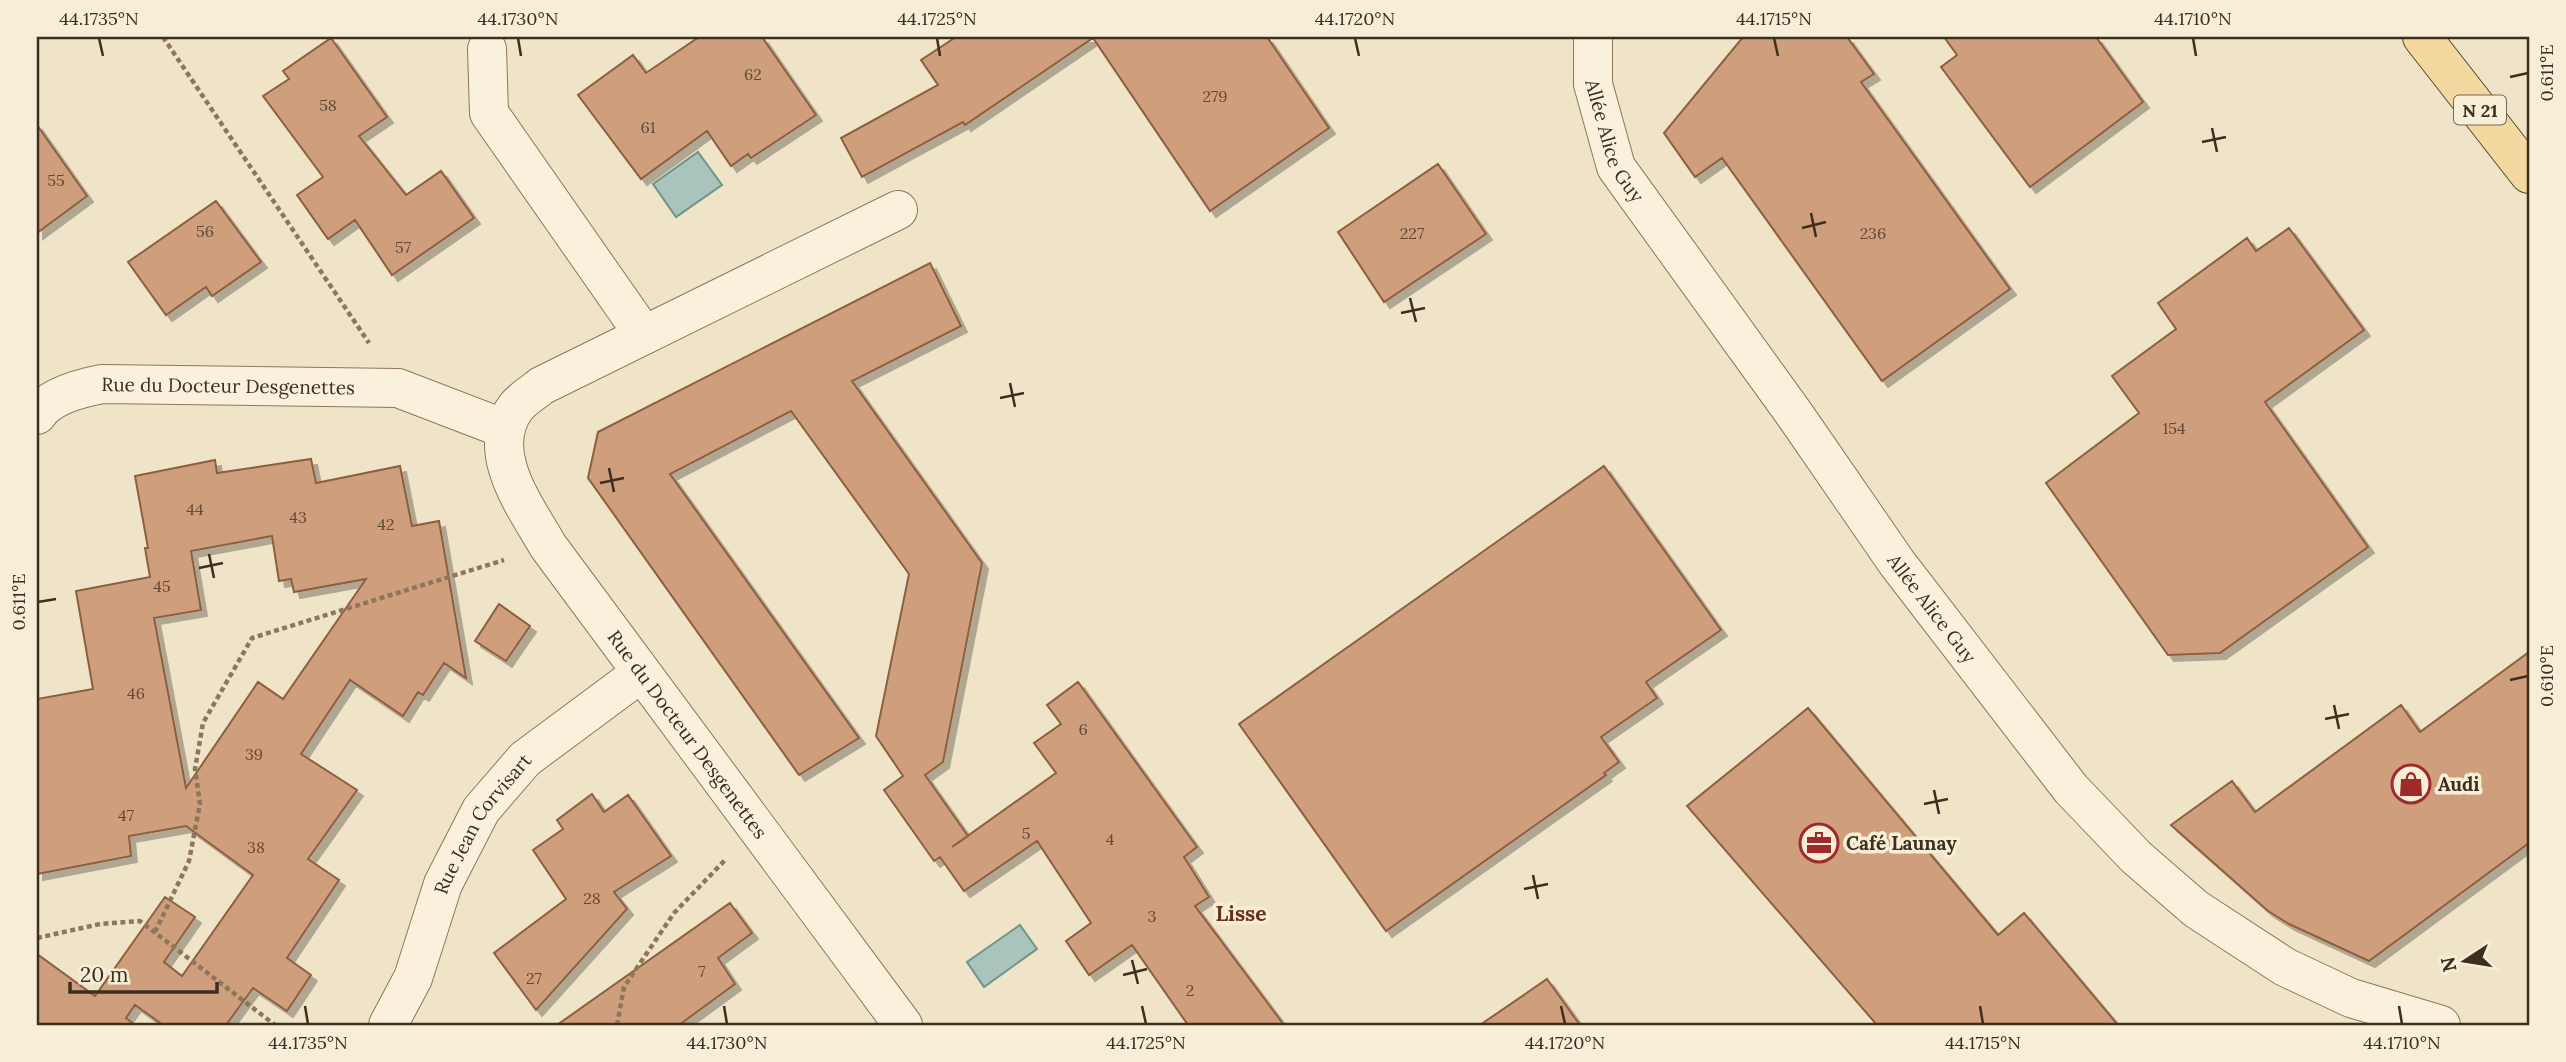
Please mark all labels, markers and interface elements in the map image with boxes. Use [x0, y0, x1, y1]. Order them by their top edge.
text: 44.1735°N [59, 7, 139, 30]
text: 44.1730°N [478, 7, 559, 30]
text: 44.1725°N [897, 7, 977, 30]
text: 44.1720°N [1315, 7, 1395, 30]
text: 44.1715°N [1736, 7, 1812, 30]
text: 44.1710°N [2154, 7, 2232, 30]
text: 0.611°E [2535, 44, 2558, 102]
house number: 62 [744, 64, 762, 84]
street label: Allée Alice Guy [1580, 75, 1649, 207]
house number: 279 [1202, 86, 1228, 106]
house number: 58 [319, 95, 337, 115]
road number: N 21 [2454, 96, 2506, 124]
house number: 61 [640, 117, 656, 137]
house number: 55 [47, 170, 65, 190]
house number: 56 [196, 221, 214, 241]
house number: 227 [1400, 223, 1425, 243]
house number: 236 [1860, 223, 1886, 243]
house number: 57 [395, 237, 412, 257]
street label: Rue du Docteur Desgenettes [101, 372, 355, 399]
house number: 154 [2162, 418, 2186, 438]
house number: 44 [186, 499, 204, 519]
house number: 43 [289, 507, 307, 527]
house number: 42 [377, 514, 395, 534]
street label: Allée Alice Guy [1882, 548, 1981, 668]
text: 0.611°E [7, 573, 30, 631]
house number: 45 [153, 576, 171, 596]
street label: Rue du Docteur Desgenettes [602, 625, 773, 843]
text: 0.610°E [2535, 645, 2558, 707]
house number: 46 [127, 683, 145, 703]
house number: 6 [1078, 719, 1088, 739]
house number: 39 [245, 744, 263, 764]
street label: Rue Jean Corvisart [429, 748, 537, 897]
shop icon: Audi [2390, 763, 2432, 805]
place label: Audi [2438, 772, 2480, 796]
house number: 47 [118, 805, 135, 825]
office icon: Café Launay [1798, 822, 1840, 864]
house number: 5 [1022, 823, 1030, 843]
house number: 4 [1106, 829, 1115, 849]
place label: Café Launay [1846, 831, 1957, 855]
house number: 38 [247, 837, 265, 857]
house number: 28 [583, 888, 601, 908]
district label: Lisse [1215, 900, 1267, 927]
house number: 3 [1148, 906, 1157, 926]
north arrow [2430, 926, 2500, 996]
scale bar [70, 950, 217, 994]
text: N [2435, 955, 2462, 974]
text: 20 m [80, 961, 129, 988]
house number: 7 [698, 961, 706, 981]
house number: 27 [526, 968, 543, 988]
house number: 2 [1186, 980, 1194, 1000]
text: 44.1735°N [268, 1031, 348, 1054]
text: 44.1730°N [687, 1031, 768, 1054]
text: 44.1725°N [1106, 1031, 1186, 1054]
text: 44.1720°N [1525, 1031, 1605, 1054]
text: 44.1715°N [1945, 1031, 2021, 1054]
text: 44.1710°N [2363, 1031, 2441, 1054]

